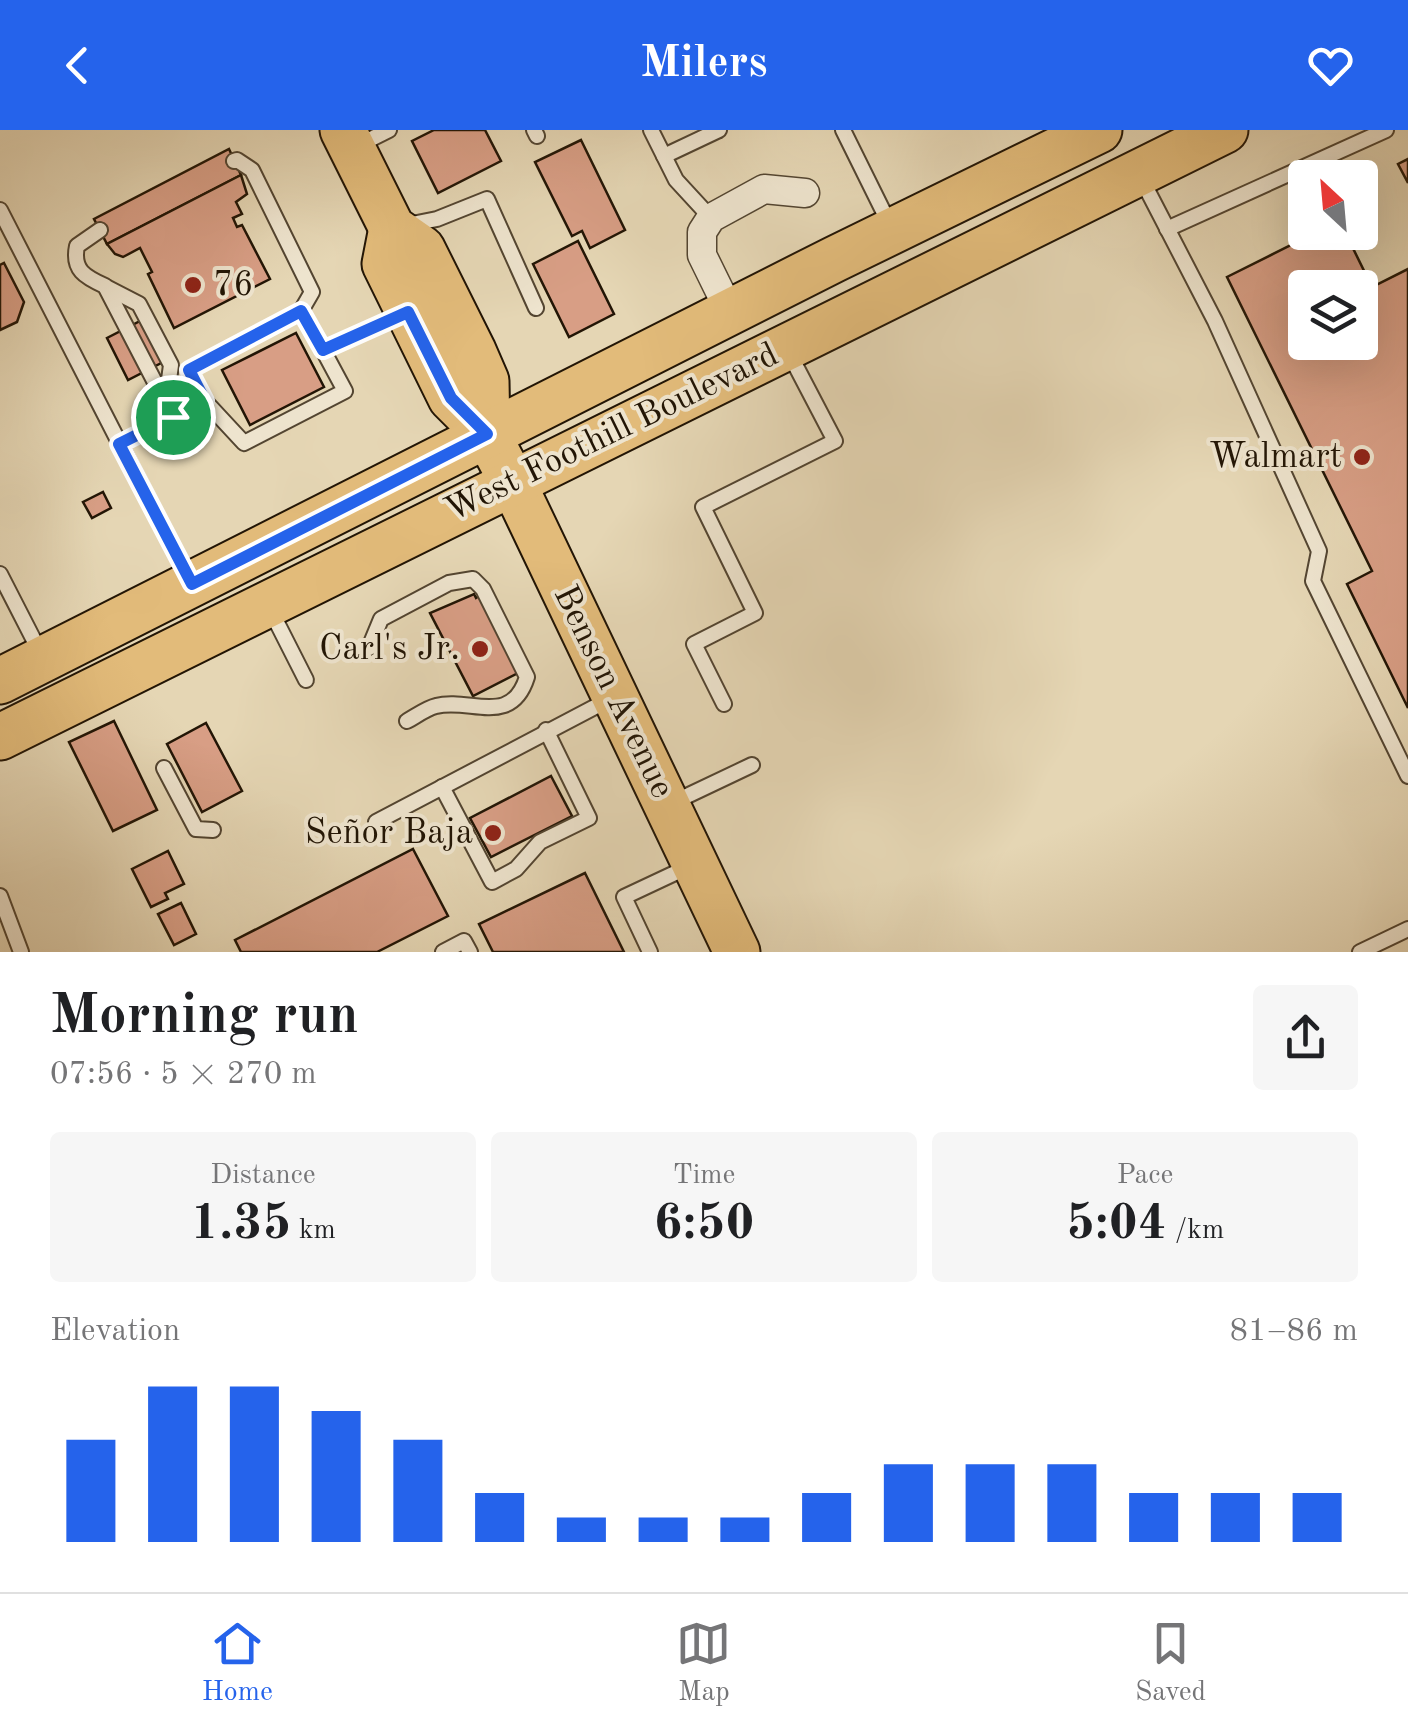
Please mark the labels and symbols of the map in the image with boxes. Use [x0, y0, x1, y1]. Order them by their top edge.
north arrow [1288, 160, 1378, 250]
place label: 76 [213, 268, 254, 303]
marker: 76 [182, 274, 204, 296]
street label: West Foothill Boulevard [440, 337, 784, 529]
pin [131, 375, 216, 460]
place label: Walmart [1209, 440, 1342, 475]
marker: Walmart [1351, 446, 1373, 468]
street label: Benson Avenue [547, 580, 679, 804]
place label: Carl's Jr. [319, 632, 460, 667]
marker: Carl's Jr. [469, 638, 491, 660]
place label: Señor Baja [305, 816, 473, 851]
marker: Señor Baja [482, 822, 504, 844]

